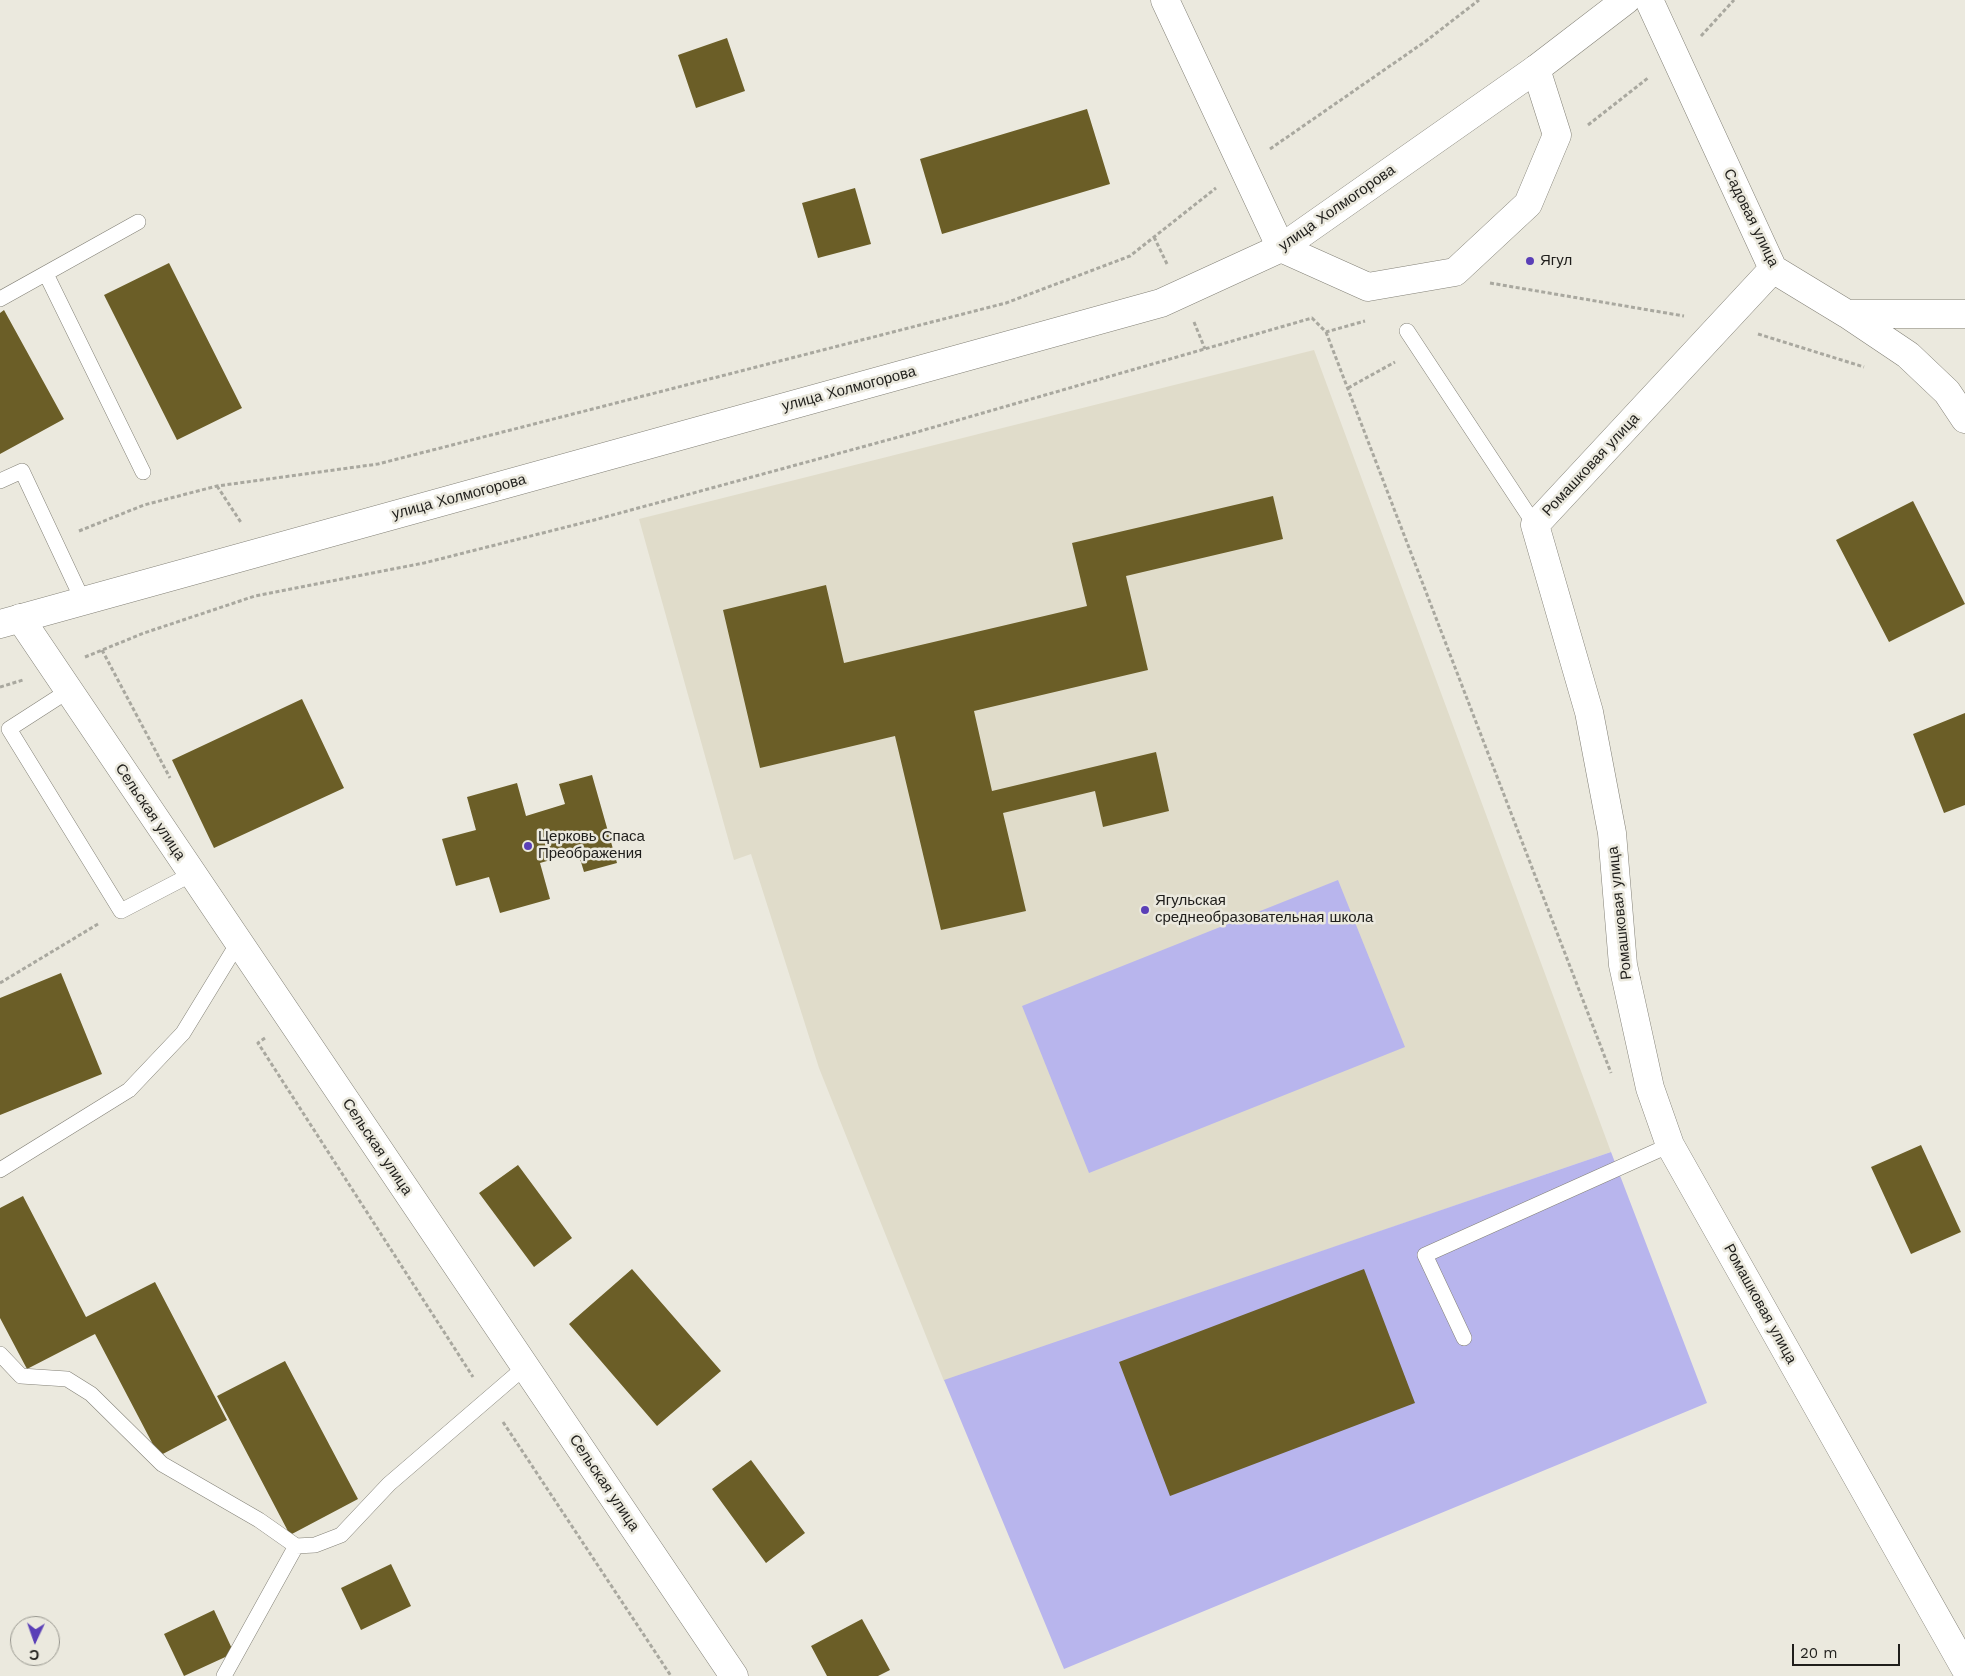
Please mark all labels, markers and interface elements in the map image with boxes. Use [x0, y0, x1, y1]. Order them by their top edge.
street label: улица Холмогорова [1275, 161, 1399, 255]
street label: Садовая улица [1719, 166, 1783, 270]
place label: Ягул [1540, 252, 1572, 270]
marker: Ягул [1524, 255, 1536, 267]
street label: улица Холмогорова [780, 362, 918, 416]
street label: Ромашковая улица [1539, 410, 1643, 520]
street label: улица Холмогорова [390, 470, 528, 524]
street label: Сельская улица [111, 760, 189, 864]
place label: Церковь Спаса Преображения [538, 828, 645, 863]
marker: Церковь Спаса Преображения [522, 840, 534, 852]
street label: Ромашковая улица [1604, 845, 1636, 981]
place label: Ягульская среднеобразовательная школа [1155, 892, 1373, 927]
marker: Ягульская среднеобразовательная школа [1139, 904, 1151, 916]
street label: Сельская улица [338, 1095, 416, 1199]
street label: Ромашковая улица [1720, 1241, 1800, 1367]
street label: Сельская улица [565, 1431, 643, 1535]
north arrow [10, 1616, 60, 1666]
scale bar [1795, 1634, 1902, 1666]
text: 20 m [1800, 1644, 1838, 1662]
text: С [29, 1647, 40, 1663]

